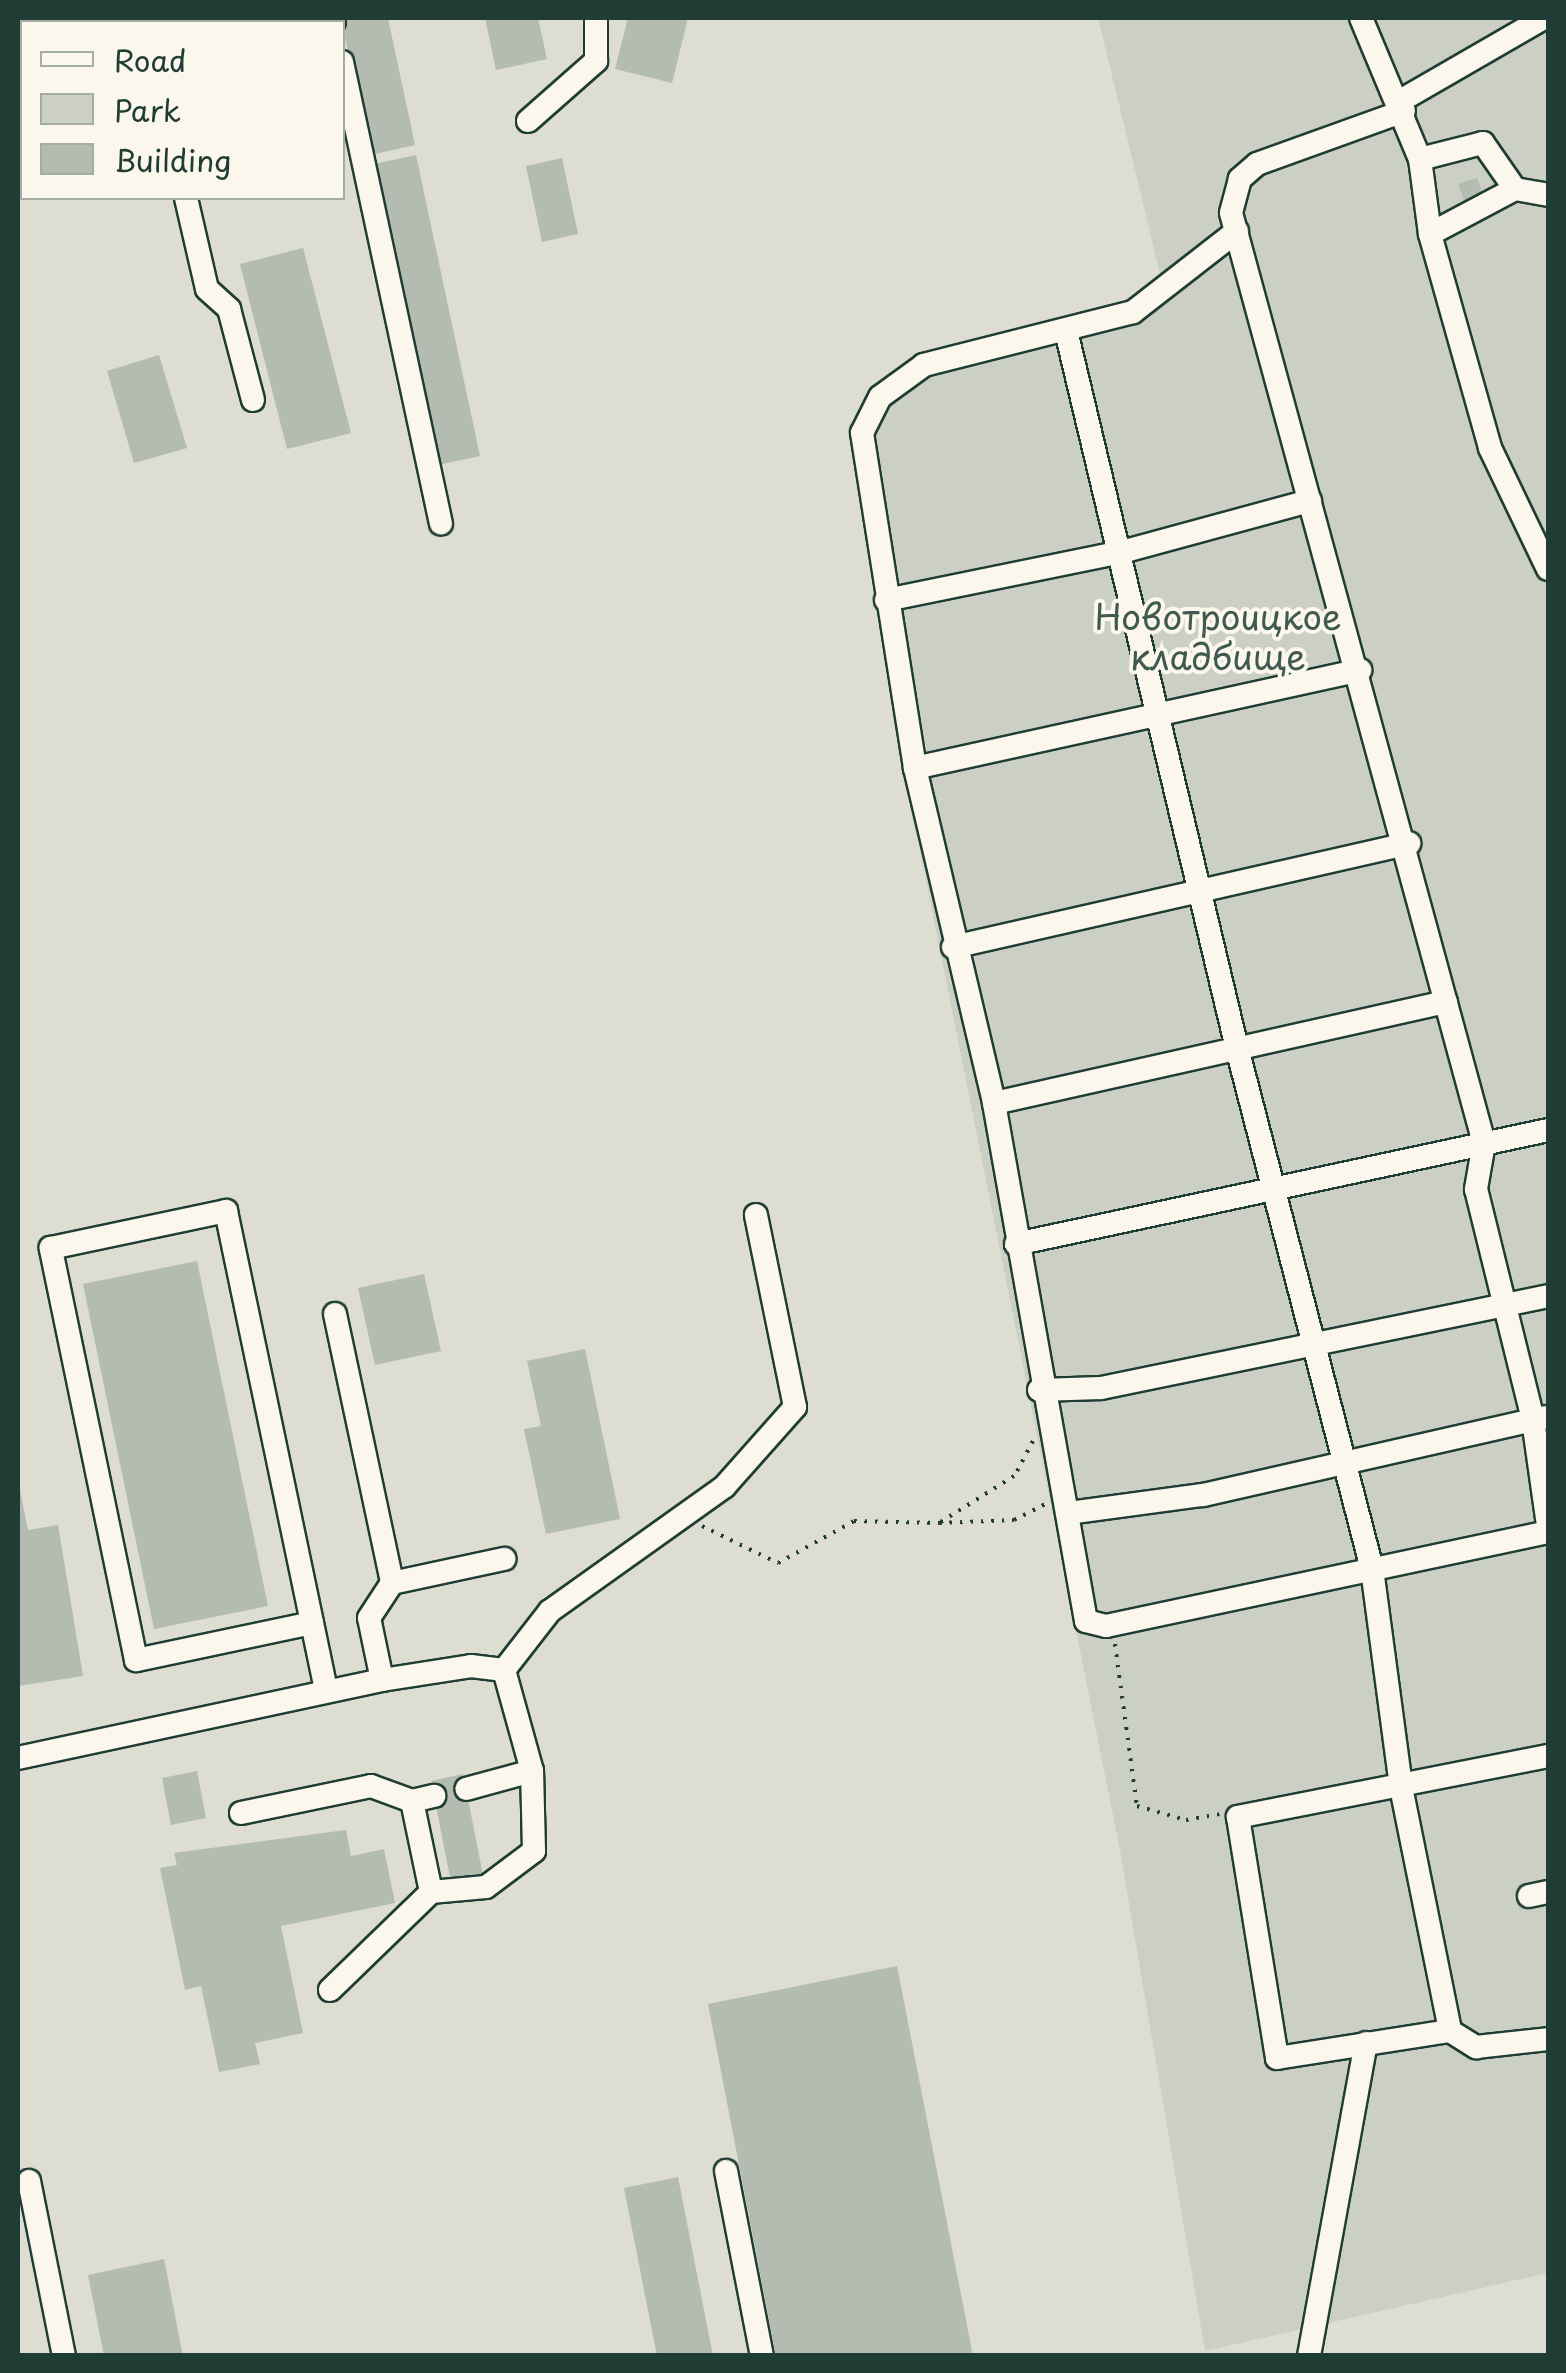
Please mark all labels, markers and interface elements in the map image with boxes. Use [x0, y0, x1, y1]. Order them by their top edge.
legend [20, 20, 345, 200]
text: Road [114, 37, 187, 82]
text: Park [114, 87, 181, 132]
text: Building [114, 137, 231, 182]
park label: Новотроицкое кладбище [1094, 595, 1342, 677]

